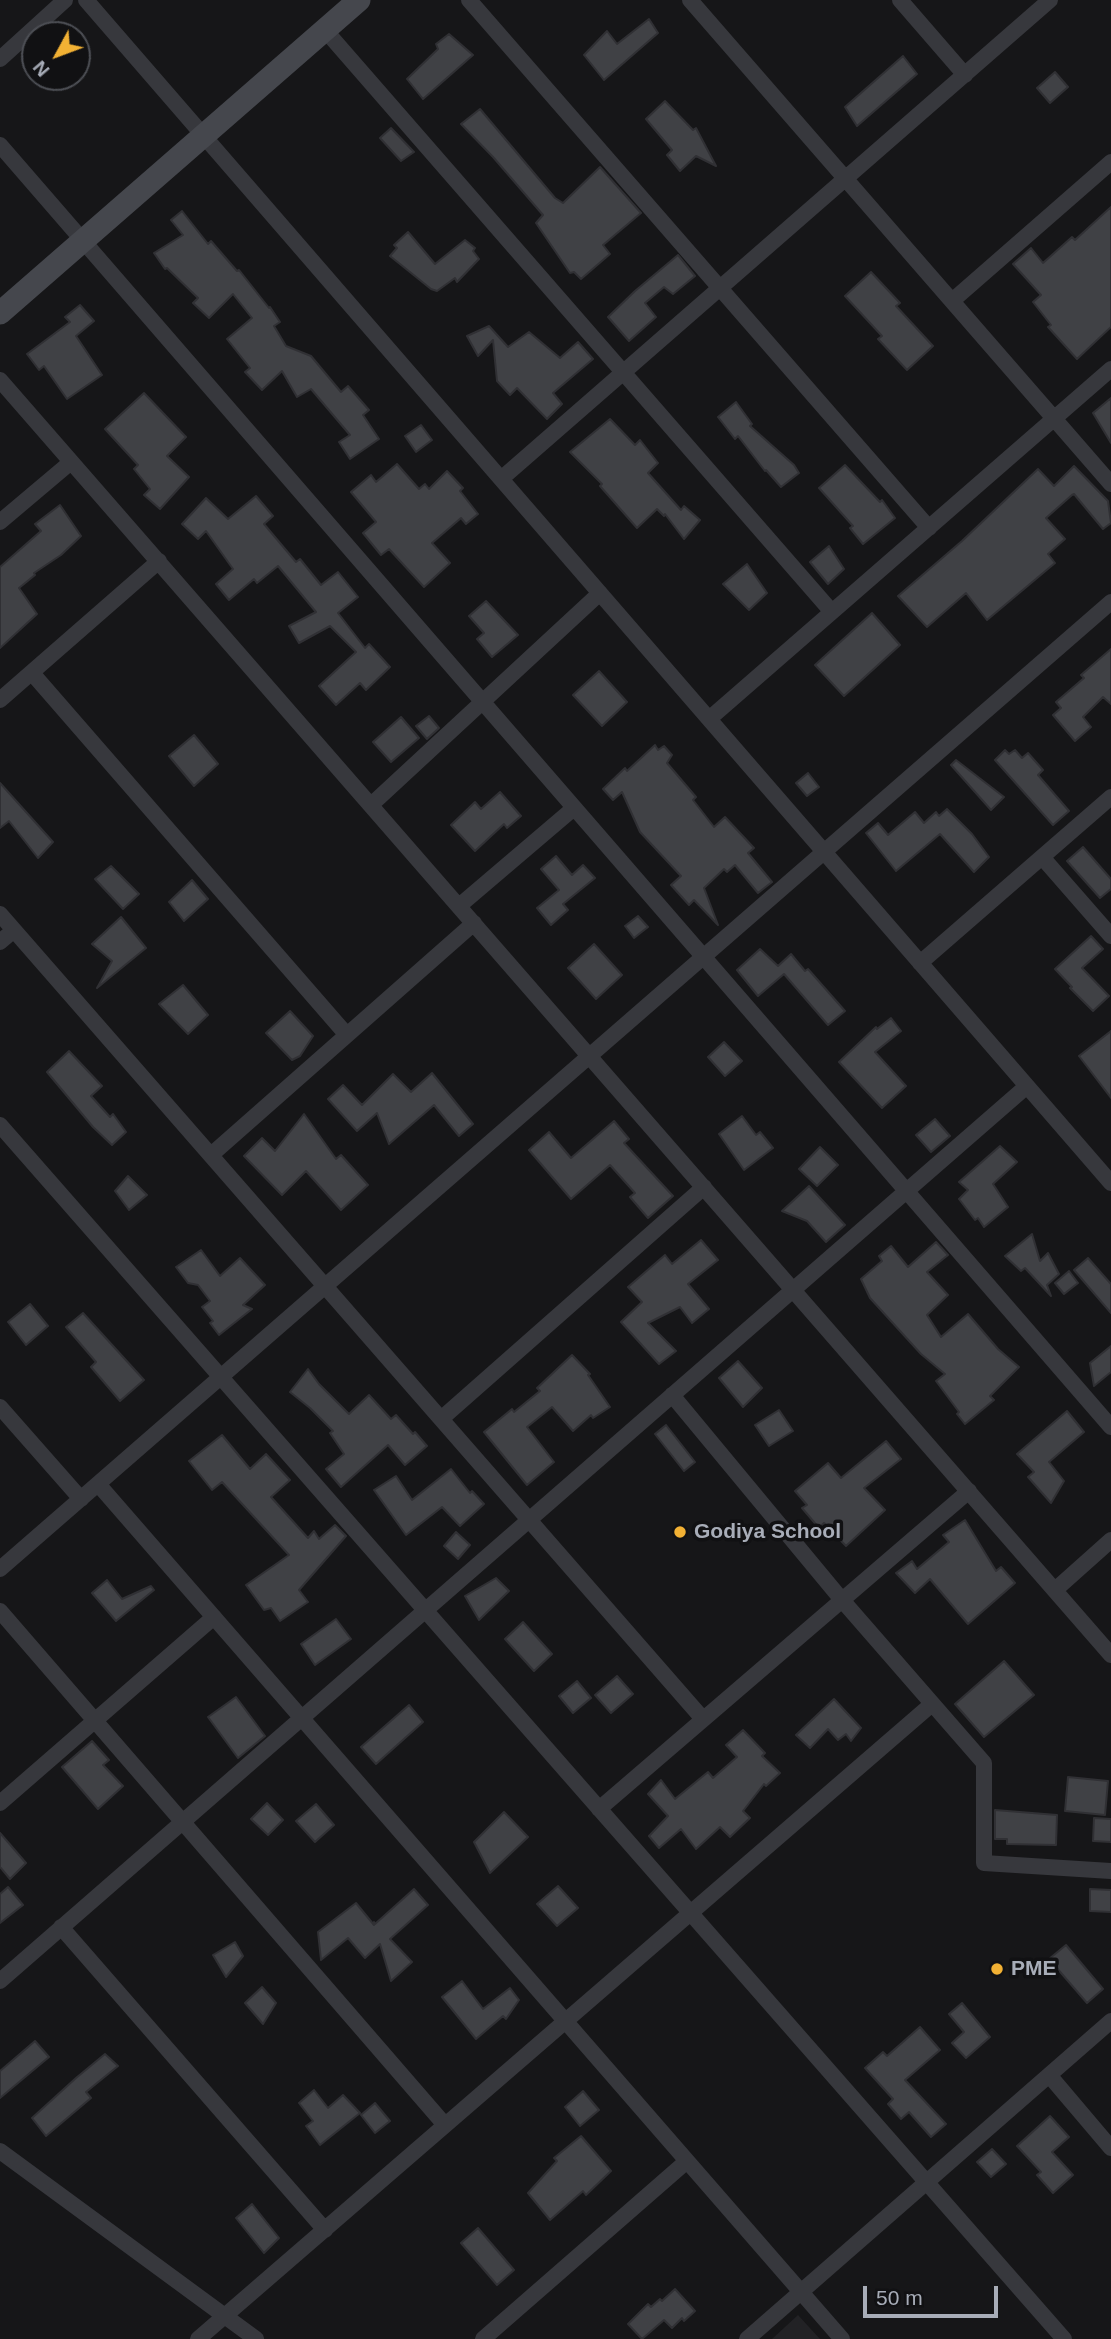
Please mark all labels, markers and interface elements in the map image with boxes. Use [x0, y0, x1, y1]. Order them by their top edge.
north arrow [21, 21, 91, 91]
text: N [29, 57, 54, 81]
place label: Godiya School [694, 1519, 841, 1545]
marker: Godiya School [672, 1524, 688, 1540]
place label: PME [1011, 1956, 1057, 1982]
marker: PME [989, 1961, 1005, 1977]
scale bar [866, 2272, 1001, 2316]
text: 50 m [876, 2286, 923, 2309]

